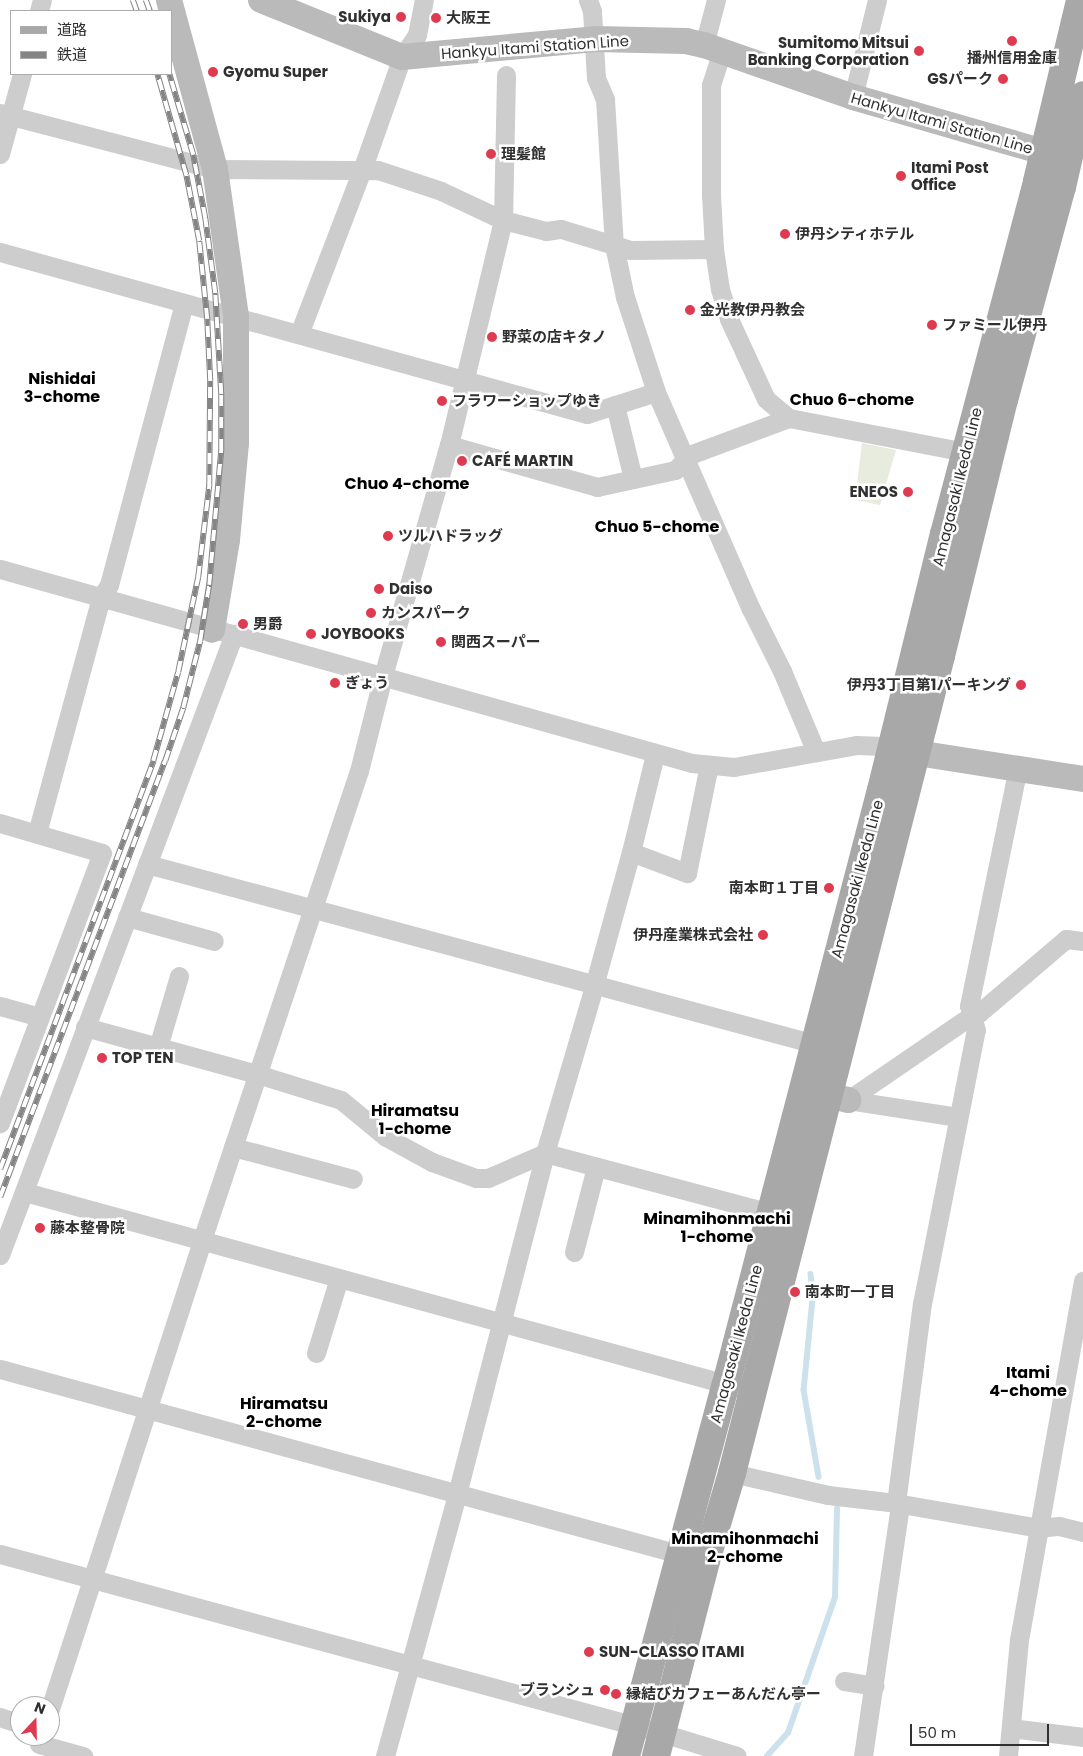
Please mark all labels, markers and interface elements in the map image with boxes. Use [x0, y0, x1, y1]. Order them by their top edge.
place label: Sukiya [338, 8, 391, 26]
place label: 大阪王 [446, 9, 491, 27]
legend [10, 10, 172, 75]
marker: Sukiya [395, 11, 407, 23]
marker: 大阪王 [430, 12, 442, 24]
text: 道路 [57, 19, 87, 40]
street label: Hankyu Itami Station Line [441, 31, 629, 63]
place label: Sumitomo Mitsui Banking Corporation [748, 33, 909, 68]
marker: 播州信用金庫 [1006, 35, 1018, 47]
text: 鉄道 [57, 44, 87, 65]
marker: Sumitomo Mitsui Banking Corporation [913, 45, 925, 57]
place label: 播州信用金庫 [967, 49, 1057, 67]
place label: Gyomu Super [223, 63, 328, 81]
marker: Gyomu Super [207, 66, 219, 78]
place label: GSパーク [927, 70, 993, 88]
marker: GSパーク [997, 73, 1009, 85]
street label: Hankyu Itami Station Line [849, 88, 1035, 158]
place label: 理髪館 [501, 145, 546, 163]
marker: 理髪館 [485, 148, 497, 160]
place label: Itami Post Office [911, 158, 989, 193]
marker: Itami Post Office [895, 170, 907, 182]
place label: 伊丹シティホテル [795, 225, 915, 243]
marker: 伊丹シティホテル [779, 228, 791, 240]
place label: 金光教伊丹教会 [700, 301, 805, 319]
marker: 金光教伊丹教会 [684, 304, 696, 316]
place label: ファミール伊丹 [942, 316, 1047, 334]
marker: ファミール伊丹 [926, 319, 938, 331]
place label: 野菜の店キタノ [502, 328, 607, 346]
marker: 野菜の店キタノ [486, 331, 498, 343]
district label: Nishidai 3-chome [24, 369, 100, 407]
district label: Chuo 6-chome [790, 390, 914, 410]
place label: フラワーショップゆき [452, 392, 602, 410]
marker: フラワーショップゆき [436, 395, 448, 407]
street label: Amagasaki Ikeda Line [928, 406, 986, 568]
place label: CAFÉ MARTIN [472, 452, 573, 470]
marker: CAFÉ MARTIN [456, 455, 468, 467]
district label: Chuo 4-chome [345, 474, 469, 494]
place label: ENEOS [849, 483, 898, 501]
marker: ENEOS [902, 486, 914, 498]
district label: Chuo 5-chome [595, 517, 719, 537]
place label: ツルハドラッグ [398, 527, 503, 545]
marker: ツルハドラッグ [382, 530, 394, 542]
place label: Daiso [389, 580, 432, 598]
marker: Daiso [373, 583, 385, 595]
place label: カンスパーク [381, 604, 471, 622]
marker: カンスパーク [365, 607, 377, 619]
place label: 男爵 [253, 615, 283, 633]
marker: 男爵 [237, 618, 249, 630]
place label: JOYBOOKS [321, 625, 405, 643]
marker: JOYBOOKS [305, 628, 317, 640]
place label: 関西スーパー [451, 633, 541, 651]
marker: 関西スーパー [435, 636, 447, 648]
place label: ぎょう [345, 674, 390, 692]
place label: 伊丹3丁目第1パーキング [846, 676, 1011, 694]
marker: ぎょう [329, 677, 341, 689]
marker: 伊丹3丁目第1パーキング [1015, 679, 1027, 691]
street label: Amagasaki Ikeda Line [827, 798, 887, 960]
place label: 南本町１丁目 [729, 879, 819, 897]
marker: 南本町１丁目 [823, 882, 835, 894]
place label: 伊丹産業株式会社 [633, 926, 753, 944]
marker: 伊丹産業株式会社 [757, 929, 769, 941]
place label: TOP TEN [112, 1049, 173, 1067]
marker: TOP TEN [96, 1052, 108, 1064]
district label: Hiramatsu 1-chome [371, 1101, 459, 1139]
district label: Minamihonmachi 1-chome [643, 1209, 791, 1247]
place label: 藤本整骨院 [50, 1219, 125, 1237]
marker: 藤本整骨院 [34, 1222, 46, 1234]
street label: Amagasaki Ikeda Line [706, 1263, 766, 1425]
place label: 南本町一丁目 [805, 1283, 895, 1301]
marker: 南本町一丁目 [789, 1286, 801, 1298]
district label: Itami 4-chome [989, 1363, 1067, 1401]
district label: Hiramatsu 2-chome [240, 1394, 328, 1432]
district label: Minamihonmachi 2-chome [671, 1529, 819, 1567]
place label: SUN-CLASSO ITAMI [599, 1643, 744, 1661]
marker: SUN-CLASSO ITAMI [583, 1646, 595, 1658]
place label: ブランシュ [520, 1681, 595, 1699]
marker: ブランシュ [599, 1684, 611, 1696]
place label: 縁結びカフェーあんだん亭ー [626, 1685, 821, 1703]
marker: 縁結びカフェーあんだん亭ー [610, 1688, 622, 1700]
north arrow [10, 1696, 60, 1746]
text: N [32, 1697, 49, 1719]
scale bar [913, 1714, 1052, 1746]
text: 50 m [918, 1722, 956, 1743]

